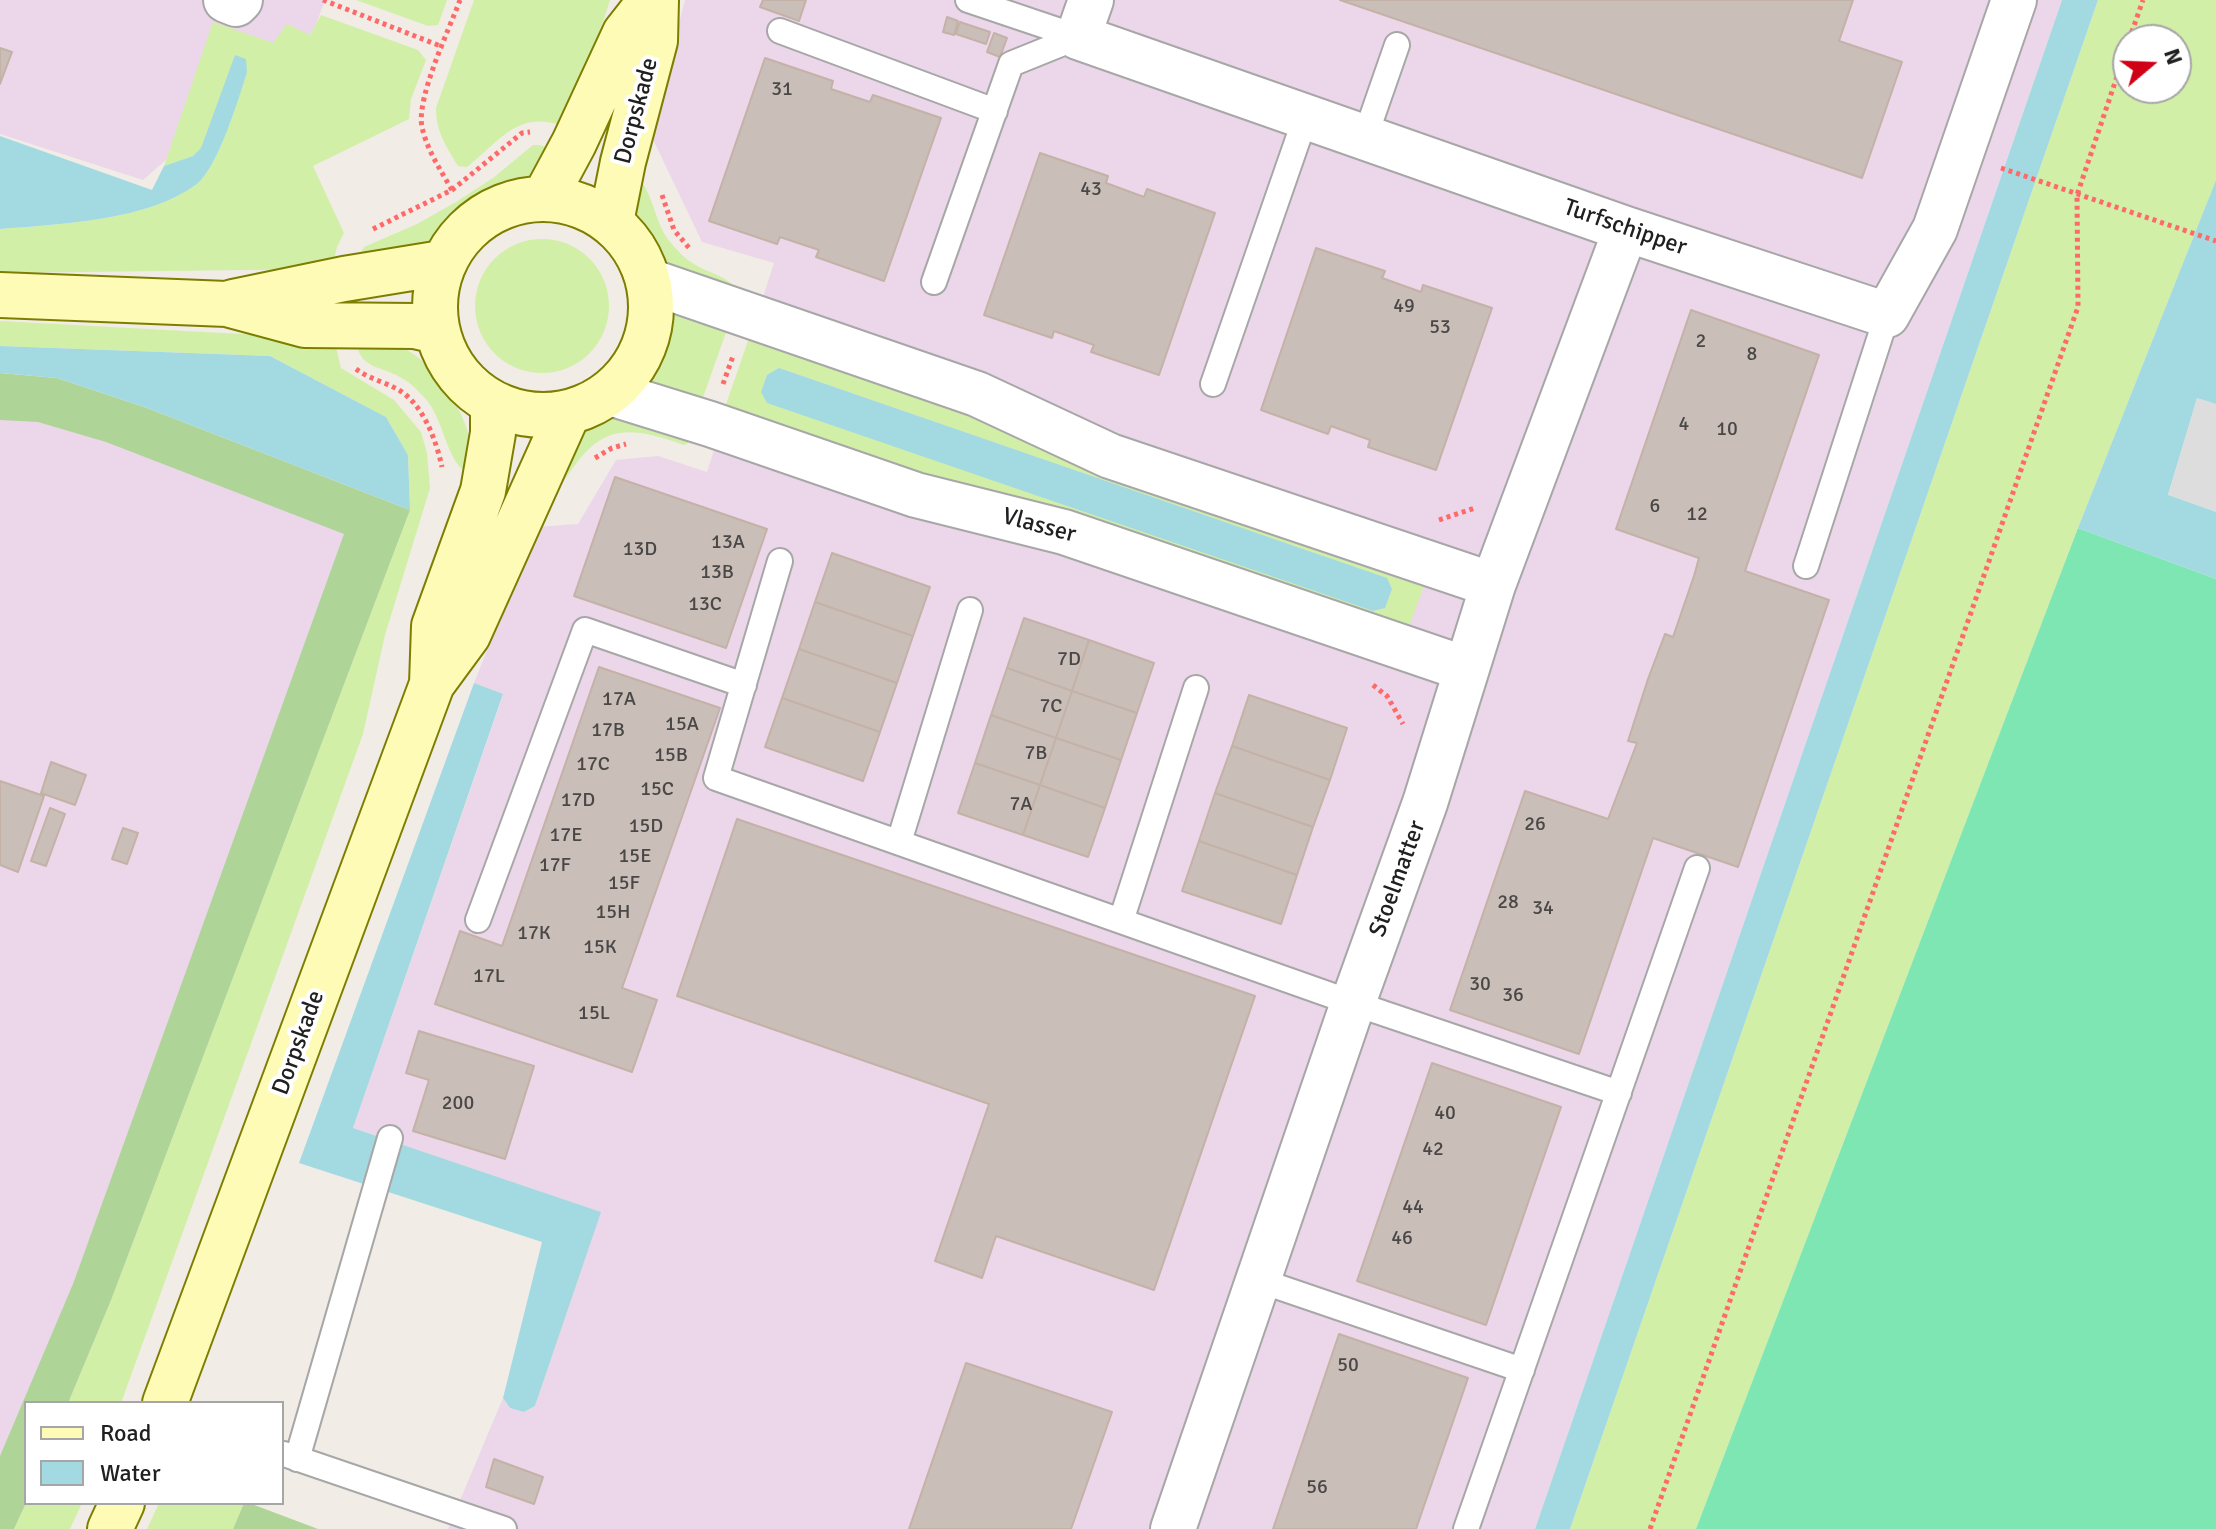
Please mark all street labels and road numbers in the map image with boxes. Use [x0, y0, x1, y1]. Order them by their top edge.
street label: Dorpskade [609, 55, 665, 167]
street label: Turfschipper [1560, 194, 1690, 262]
street label: Vlasser [999, 502, 1079, 550]
street label: Stoelmatter [1364, 817, 1432, 941]
street label: Dorpskade [267, 987, 331, 1099]

